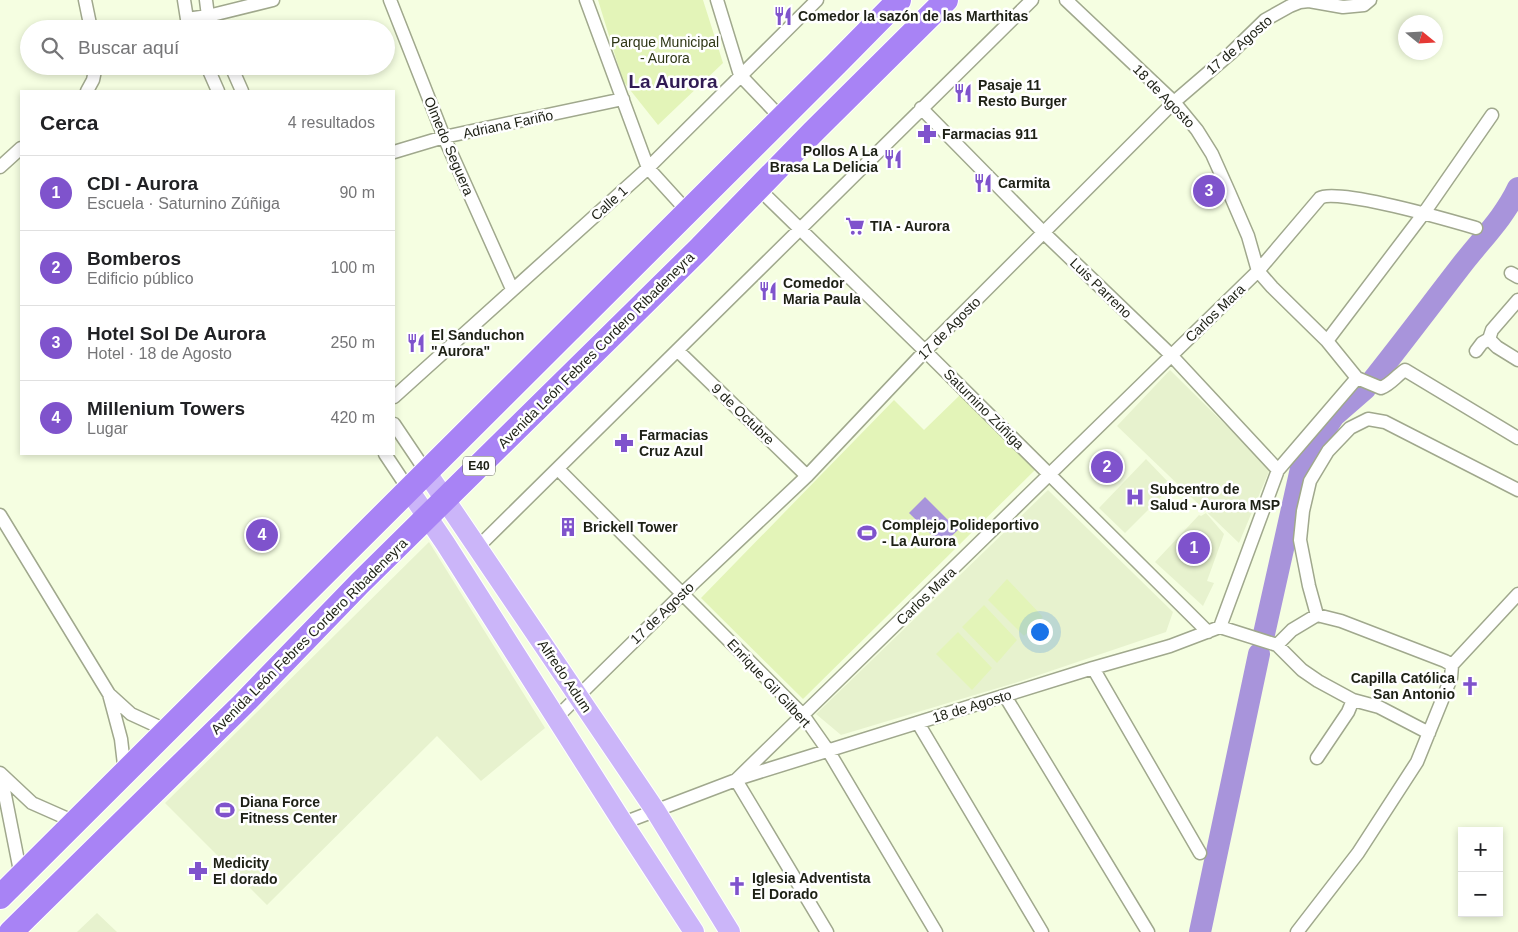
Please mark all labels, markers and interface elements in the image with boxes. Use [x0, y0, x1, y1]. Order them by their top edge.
restaurant icon: Comedor la sazón de las Marthitas [772, 5, 794, 27]
place label: Comedor la sazón de las Marthitas [798, 8, 1028, 24]
street label: 17 de Agosto [1203, 12, 1275, 78]
north arrow [1398, 15, 1443, 60]
search box [20, 20, 395, 75]
icon: search [38, 34, 66, 62]
park label: Parque Municipal - Aurora [611, 34, 719, 66]
text: Buscar aquí [78, 37, 179, 58]
street label: 18 de Agosto [1130, 61, 1198, 131]
district label: La Aurora [628, 71, 718, 92]
place label: Pasaje 11 Resto Burger [978, 77, 1067, 109]
restaurant icon: Pasaje 11 Resto Burger [952, 82, 974, 104]
street label: Olmedo Seguera [421, 94, 477, 198]
street label: Adriana Fariño [461, 107, 555, 141]
text: Cerca [40, 111, 98, 134]
text: 4 resultados [288, 114, 375, 131]
pharmacy icon: Farmacias 911 [916, 123, 938, 145]
place label: Farmacias 911 [942, 126, 1038, 142]
place label: Pollos A La Brasa La Delicia [770, 143, 878, 175]
restaurant icon: Pollos A La Brasa La Delicia [882, 148, 904, 170]
restaurant icon: Carmita [972, 172, 994, 194]
pin: 3 [1193, 172, 1225, 210]
text: CDI - Aurora [87, 173, 198, 194]
place label: Carmita [998, 175, 1050, 191]
street label: Calle 1 [587, 182, 631, 224]
text: 1 [52, 184, 60, 201]
text: 90 m [339, 184, 375, 201]
text: Escuela · Saturnino Zúñiga [87, 195, 280, 212]
supermarket icon: TIA - Aurora [844, 215, 866, 237]
place label: TIA - Aurora [870, 218, 950, 234]
text: Bomberos [87, 248, 181, 269]
street label: Avenida León Febres Cordero Ribadeneyra [495, 249, 697, 451]
street label: Luis Parreno [1067, 255, 1135, 321]
text: 2 [52, 259, 60, 276]
text: 100 m [331, 259, 375, 276]
text: Edificio público [87, 270, 194, 287]
place label: Comedor Maria Paula [783, 275, 861, 307]
restaurant icon: Comedor Maria Paula [757, 280, 779, 302]
street label: Carlos Mara [1182, 281, 1248, 345]
street label: 17 de Agosto [914, 293, 984, 363]
text: Hotel Sol De Aurora [87, 323, 266, 344]
place label: El Sanduchon "Aurora" [431, 327, 524, 359]
restaurant icon: El Sanduchon "Aurora" [405, 332, 427, 354]
text: 3 [52, 334, 60, 351]
text: 250 m [331, 334, 375, 351]
text: Hotel · 18 de Agosto [87, 345, 232, 362]
street label: Saturnino Zúñiga [941, 366, 1028, 453]
street label: 9 de Octubre [708, 380, 778, 448]
text: Millenium Towers [87, 398, 245, 419]
text: 4 [52, 409, 60, 426]
text: 420 m [331, 409, 375, 426]
text: Lugar [87, 420, 128, 437]
place label: Farmacias Cruz Azul [639, 427, 708, 459]
pharmacy icon: Farmacias Cruz Azul [613, 432, 635, 454]
pin: 2 [1091, 448, 1123, 486]
road number: E40 [463, 456, 495, 476]
place label: Subcentro de Salud - Aurora MSP [1150, 481, 1280, 513]
hospital icon: Subcentro de Salud - Aurora MSP [1124, 486, 1146, 508]
pin: 4 [246, 516, 278, 554]
building icon: Brickell Tower [557, 516, 579, 538]
place label: Complejo Polideportivo - La Aurora [882, 517, 1039, 549]
place label: Brickell Tower [583, 519, 678, 535]
sports icon: Complejo Polideportivo - La Aurora [856, 522, 878, 544]
pin: 1 [1178, 529, 1210, 567]
street label: Avenida León Febres Cordero Ribadeneyra [208, 535, 410, 737]
street label: Carlos Mara [893, 564, 959, 628]
street label: 17 de Agosto [627, 579, 697, 647]
your location [1027, 619, 1053, 645]
street label: Enrique Gil Gilbert [724, 636, 814, 730]
street label: Alfredo Adum [535, 637, 595, 715]
place label: Capilla Católica San Antonio [1351, 670, 1455, 702]
church icon: Capilla Católica San Antonio [1459, 675, 1481, 697]
street label: 18 de Agosto [931, 686, 1014, 726]
place label: Diana Force Fitness Center [240, 794, 338, 826]
sports icon: Diana Force Fitness Center [214, 799, 236, 821]
map controls [1458, 827, 1503, 917]
button: + [1458, 827, 1503, 872]
place label: Medicity El dorado [213, 855, 278, 887]
pharmacy icon: Medicity El dorado [187, 860, 209, 882]
place label: Iglesia Adventista El Dorado [752, 870, 871, 902]
button: − [1458, 872, 1503, 917]
church icon: Iglesia Adventista El Dorado [726, 875, 748, 897]

